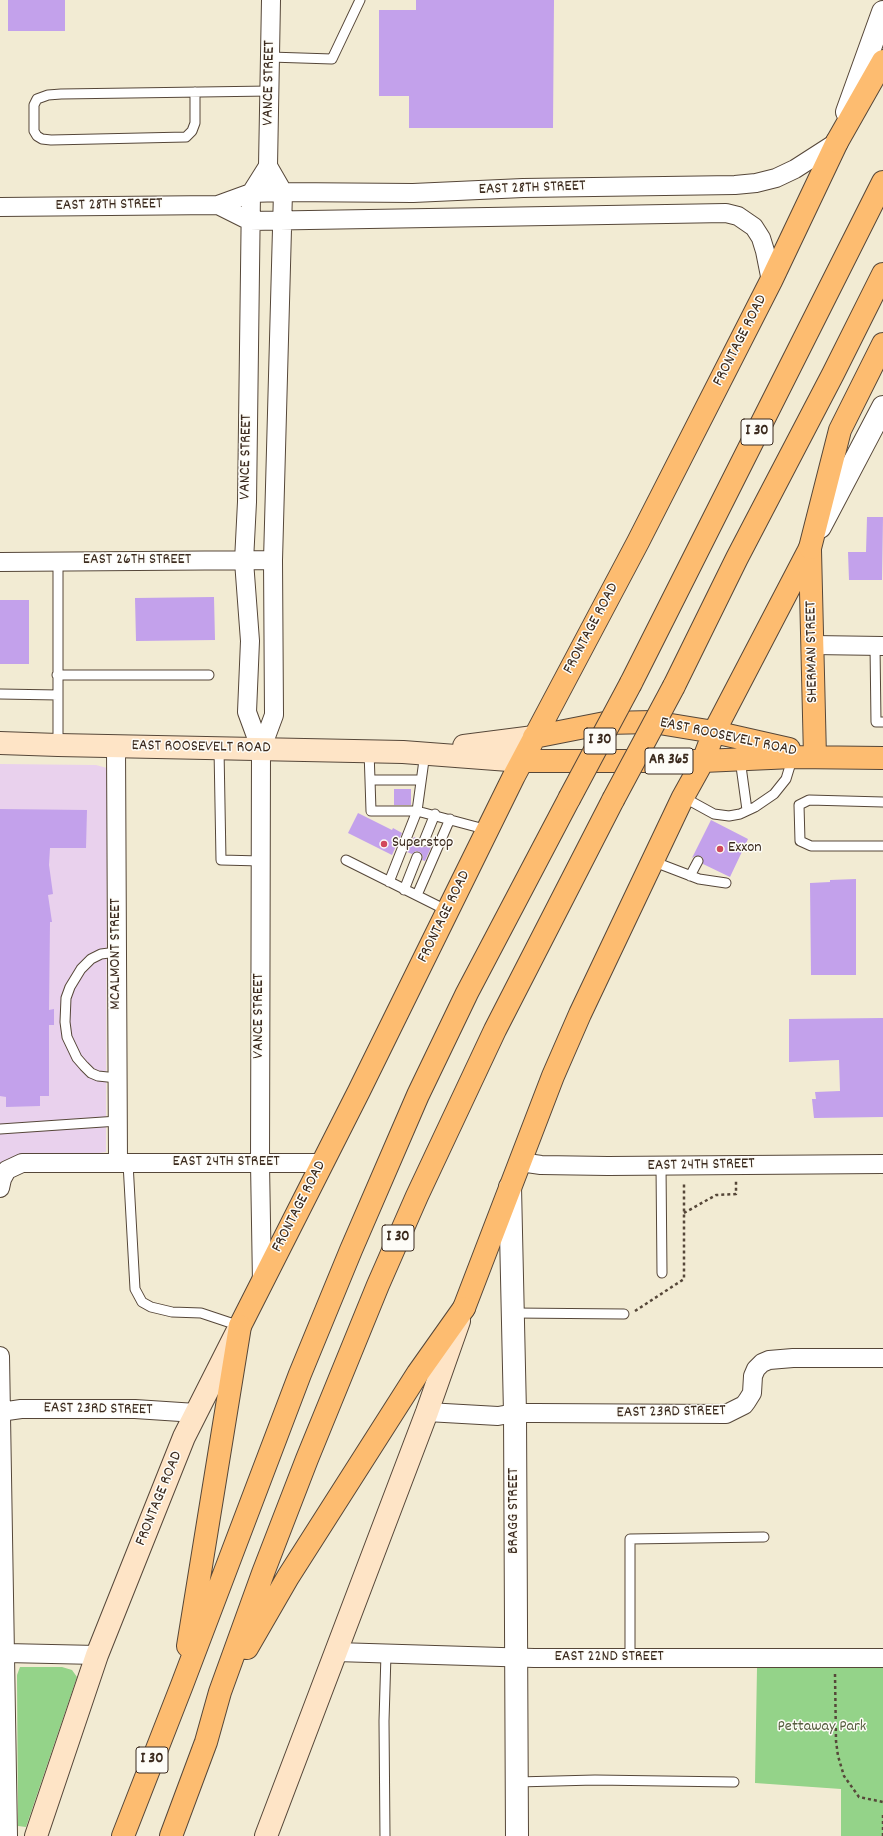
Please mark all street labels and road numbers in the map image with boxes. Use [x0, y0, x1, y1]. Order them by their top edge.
street label: VANCE STREET [260, 40, 280, 126]
street label: EAST 28TH STREET [478, 178, 586, 200]
street label: EAST 28TH STREET [55, 195, 163, 217]
street label: FRONTAGE ROAD [710, 292, 772, 390]
street label: VANCE STREET [237, 414, 257, 500]
road number: I 30 [741, 419, 773, 445]
street label: EAST 26TH STREET [83, 551, 191, 571]
street label: FRONTAGE ROAD [560, 580, 624, 678]
street label: SHERMAN STREET [803, 601, 823, 703]
street label: EAST ROOSEVELT ROAD [658, 714, 798, 762]
road number: I 30 [584, 728, 616, 754]
street label: EAST ROOSEVELT ROAD [131, 737, 271, 759]
road number: AR 365 [645, 748, 693, 774]
street label: FRONTAGE ROAD [414, 868, 476, 966]
street label: MCALMONT STREET [107, 898, 127, 1010]
street label: VANCE STREET [250, 973, 270, 1059]
street label: EAST 24TH STREET [172, 1153, 280, 1173]
street label: EAST 24TH STREET [647, 1155, 755, 1177]
street label: FRONTAGE ROAD [269, 1158, 331, 1256]
road number: I 30 [382, 1225, 414, 1251]
street label: EAST 23RD STREET [43, 1399, 153, 1421]
street label: EAST 23RD STREET [616, 1402, 726, 1424]
street label: FRONTAGE ROAD [132, 1449, 188, 1549]
street label: BRAGG STREET [505, 1468, 525, 1554]
street label: EAST 22ND STREET [554, 1648, 664, 1668]
road number: I 30 [136, 1747, 168, 1773]

